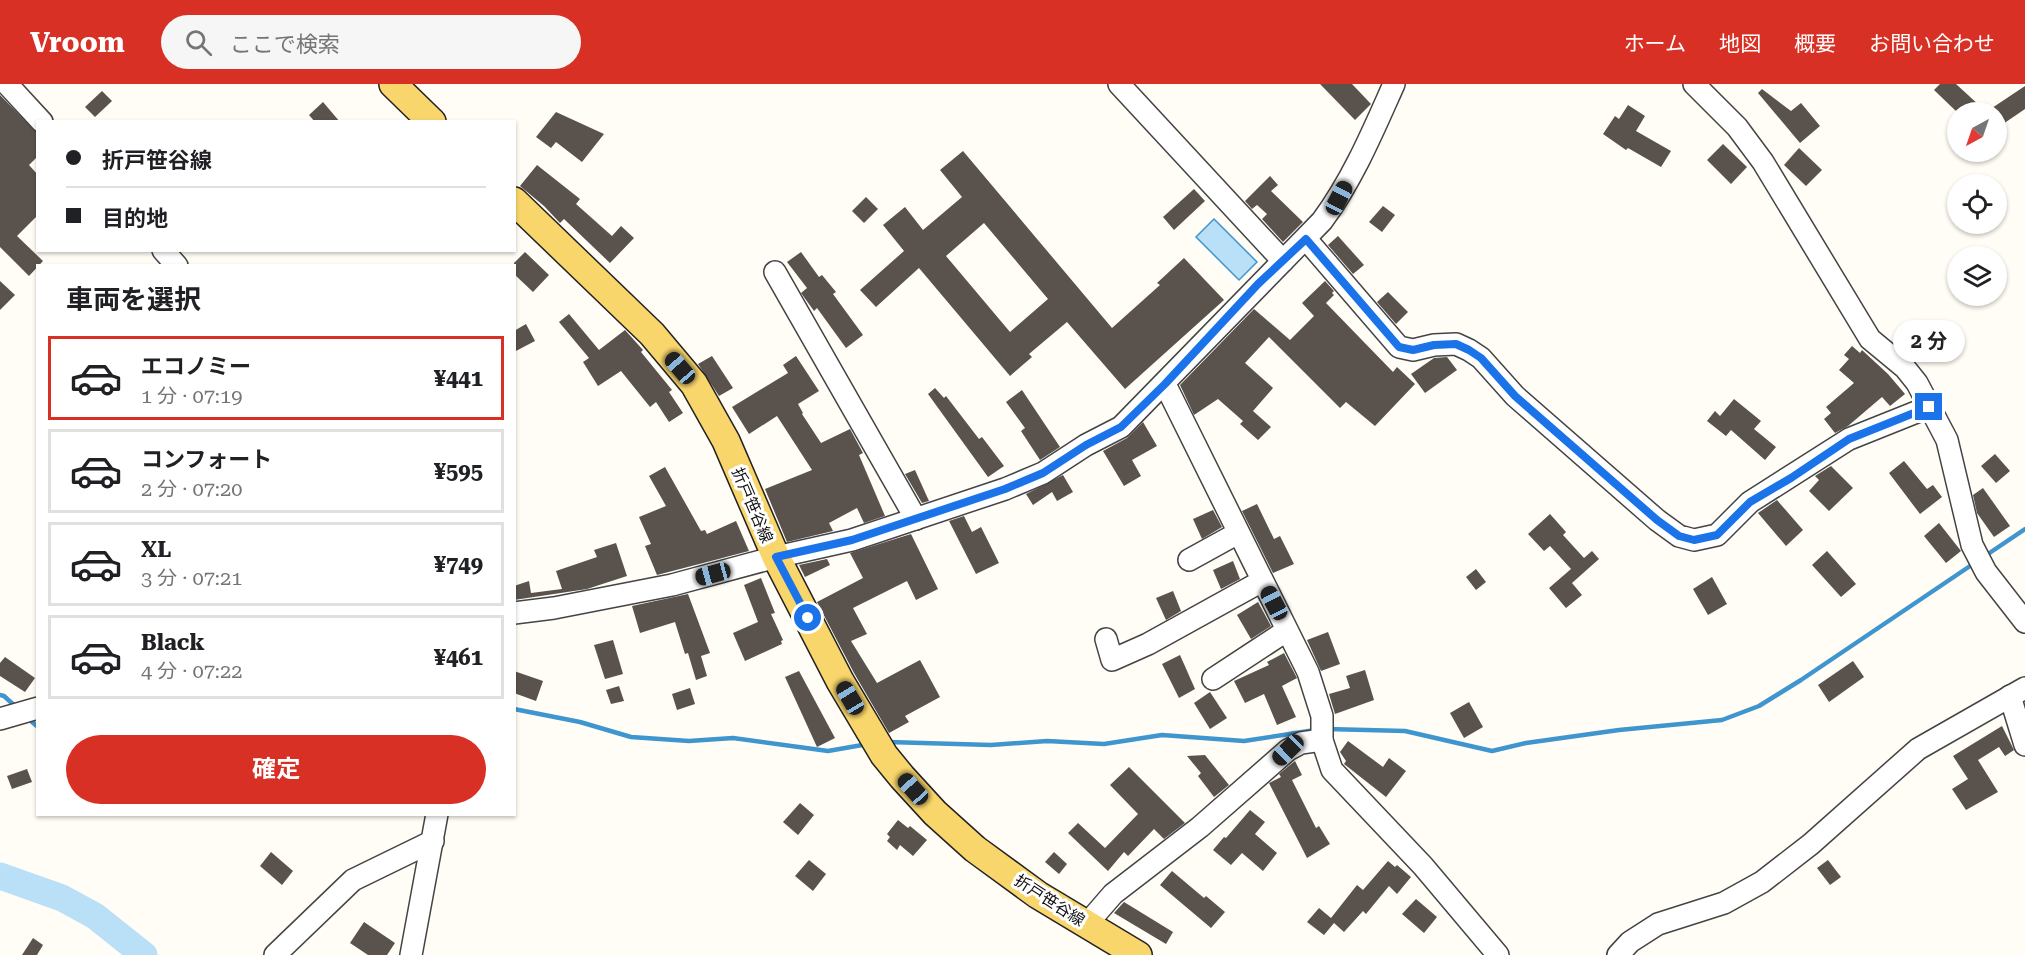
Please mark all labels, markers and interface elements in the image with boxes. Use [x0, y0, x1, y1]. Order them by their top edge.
search box [161, 15, 581, 69]
text: Vroom [30, 26, 125, 59]
icon: search [182, 26, 215, 59]
text: ここで検索 [230, 32, 340, 57]
text: ホーム [1624, 32, 1686, 56]
text: 地図 [1719, 32, 1761, 56]
text: 概要 [1794, 32, 1836, 56]
text: お問い合わせ [1869, 32, 1995, 56]
north arrow [1947, 102, 2007, 162]
map controls [1947, 102, 2007, 306]
text: 折戸笹谷線 [102, 148, 212, 173]
button: locate [1947, 174, 2007, 234]
car [1323, 178, 1355, 218]
text: 目的地 [102, 206, 168, 231]
button: layers [1947, 246, 2007, 306]
text: 車両を選択 [66, 284, 201, 316]
callout: 2 分 [1893, 320, 1965, 362]
text: 2 分 [1911, 329, 1947, 353]
car [661, 349, 699, 387]
icon: car [69, 351, 123, 405]
text: エコノミー [141, 354, 251, 379]
text: ¥441 [434, 366, 483, 391]
text: 1 分 · 07:19 [141, 384, 242, 408]
route end [1915, 393, 1942, 420]
icon: car [69, 444, 123, 498]
text: コンフォート [141, 447, 272, 472]
text: ¥595 [434, 459, 483, 484]
street label: 折戸笹谷線 [728, 465, 777, 546]
text: 2 分 · 07:20 [141, 477, 242, 501]
icon: car [69, 537, 123, 591]
text: XL [141, 537, 171, 562]
text: ¥749 [434, 552, 483, 577]
car [693, 561, 733, 587]
text: 3 分 · 07:21 [141, 566, 242, 590]
car [1258, 583, 1290, 623]
route start [794, 604, 821, 631]
icon: car [69, 630, 123, 684]
text: Black [141, 630, 205, 655]
text: ¥461 [434, 645, 483, 670]
text: 4 分 · 07:22 [141, 659, 242, 683]
car [833, 678, 867, 718]
car [1269, 731, 1307, 769]
button: 確定 [66, 735, 486, 804]
car [894, 770, 932, 808]
street label: 折戸笹谷線 [1011, 871, 1088, 930]

